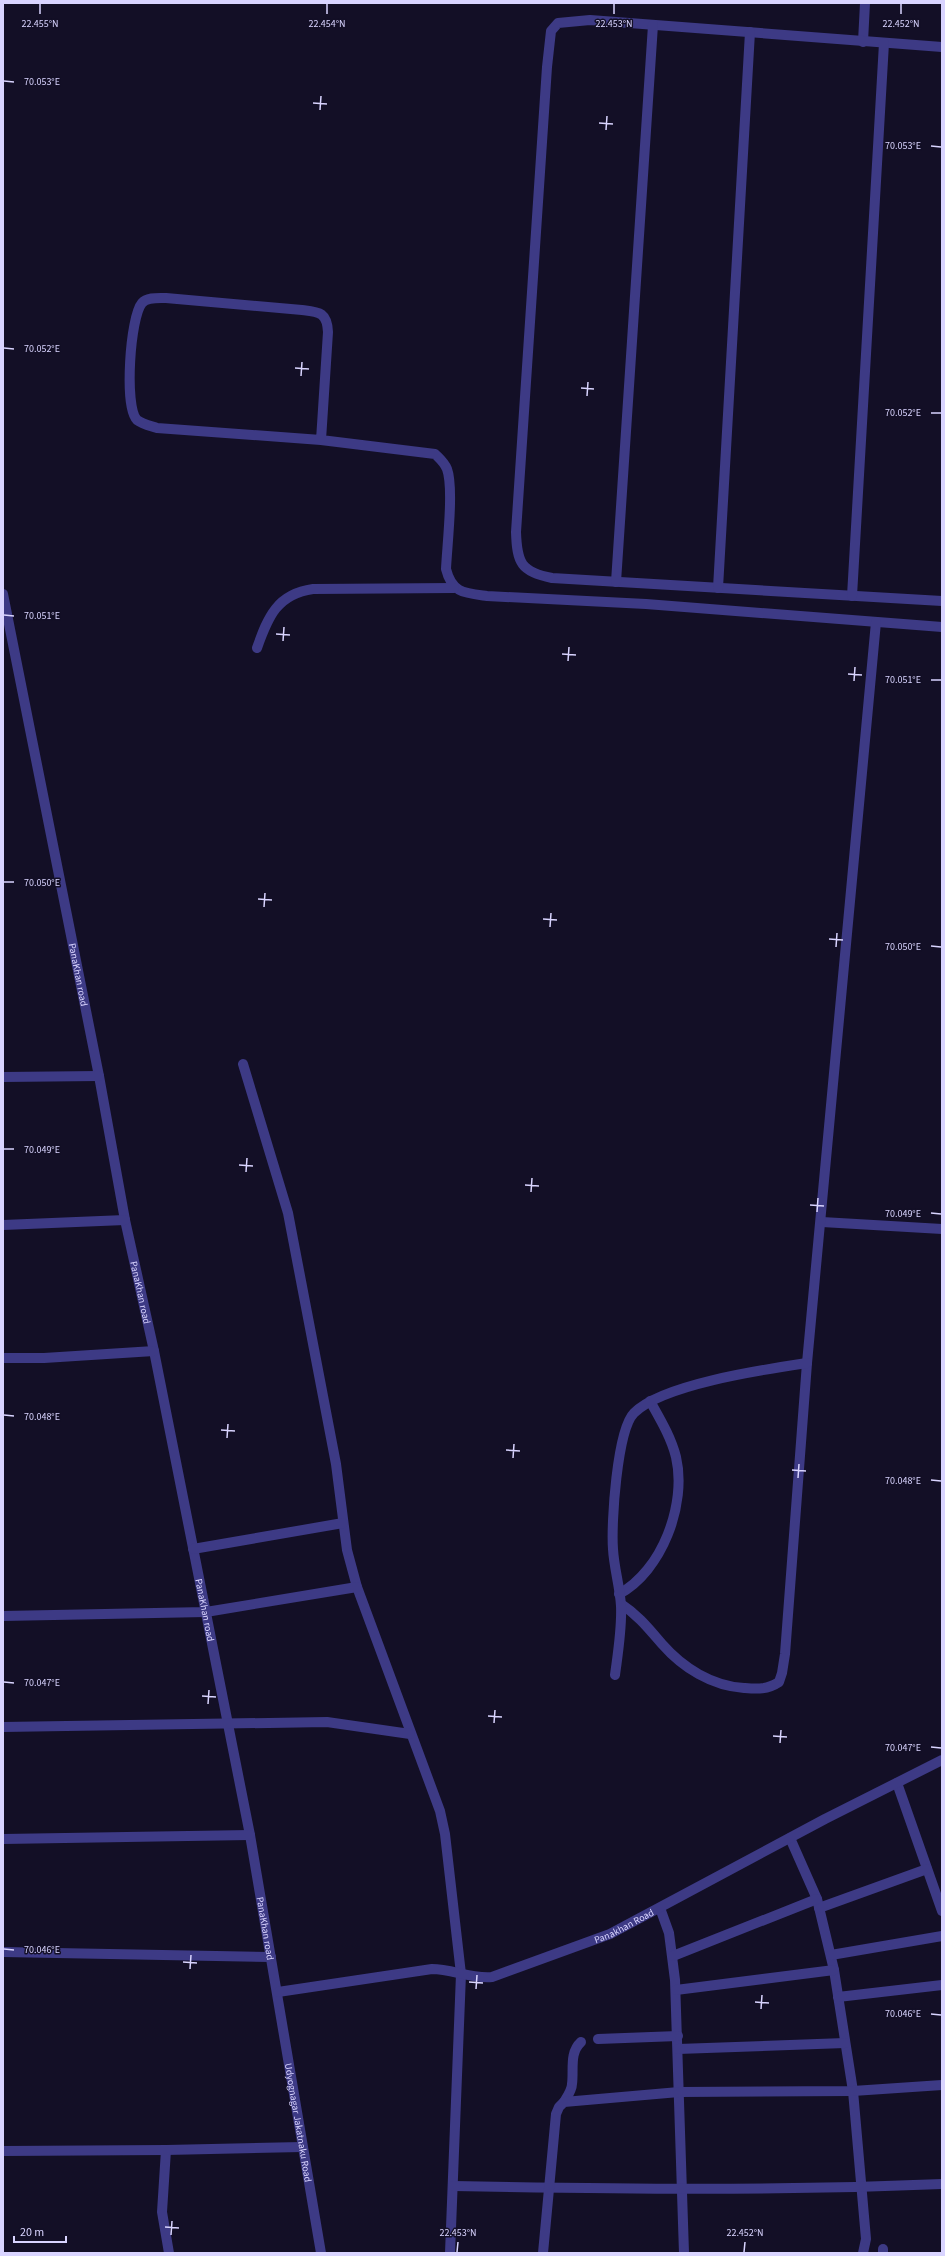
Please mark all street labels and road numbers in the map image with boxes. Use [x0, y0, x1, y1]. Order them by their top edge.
street label: PanaKhan road [65, 942, 91, 1007]
street label: PanaKhan road [126, 1260, 154, 1325]
street label: PanaKhan road [191, 1577, 217, 1643]
street label: PanaKhan road [253, 1896, 277, 1961]
street label: Panakhan Road [592, 1906, 657, 1947]
street label: Udyognagar Jakatnaku Road [281, 2062, 315, 2183]

